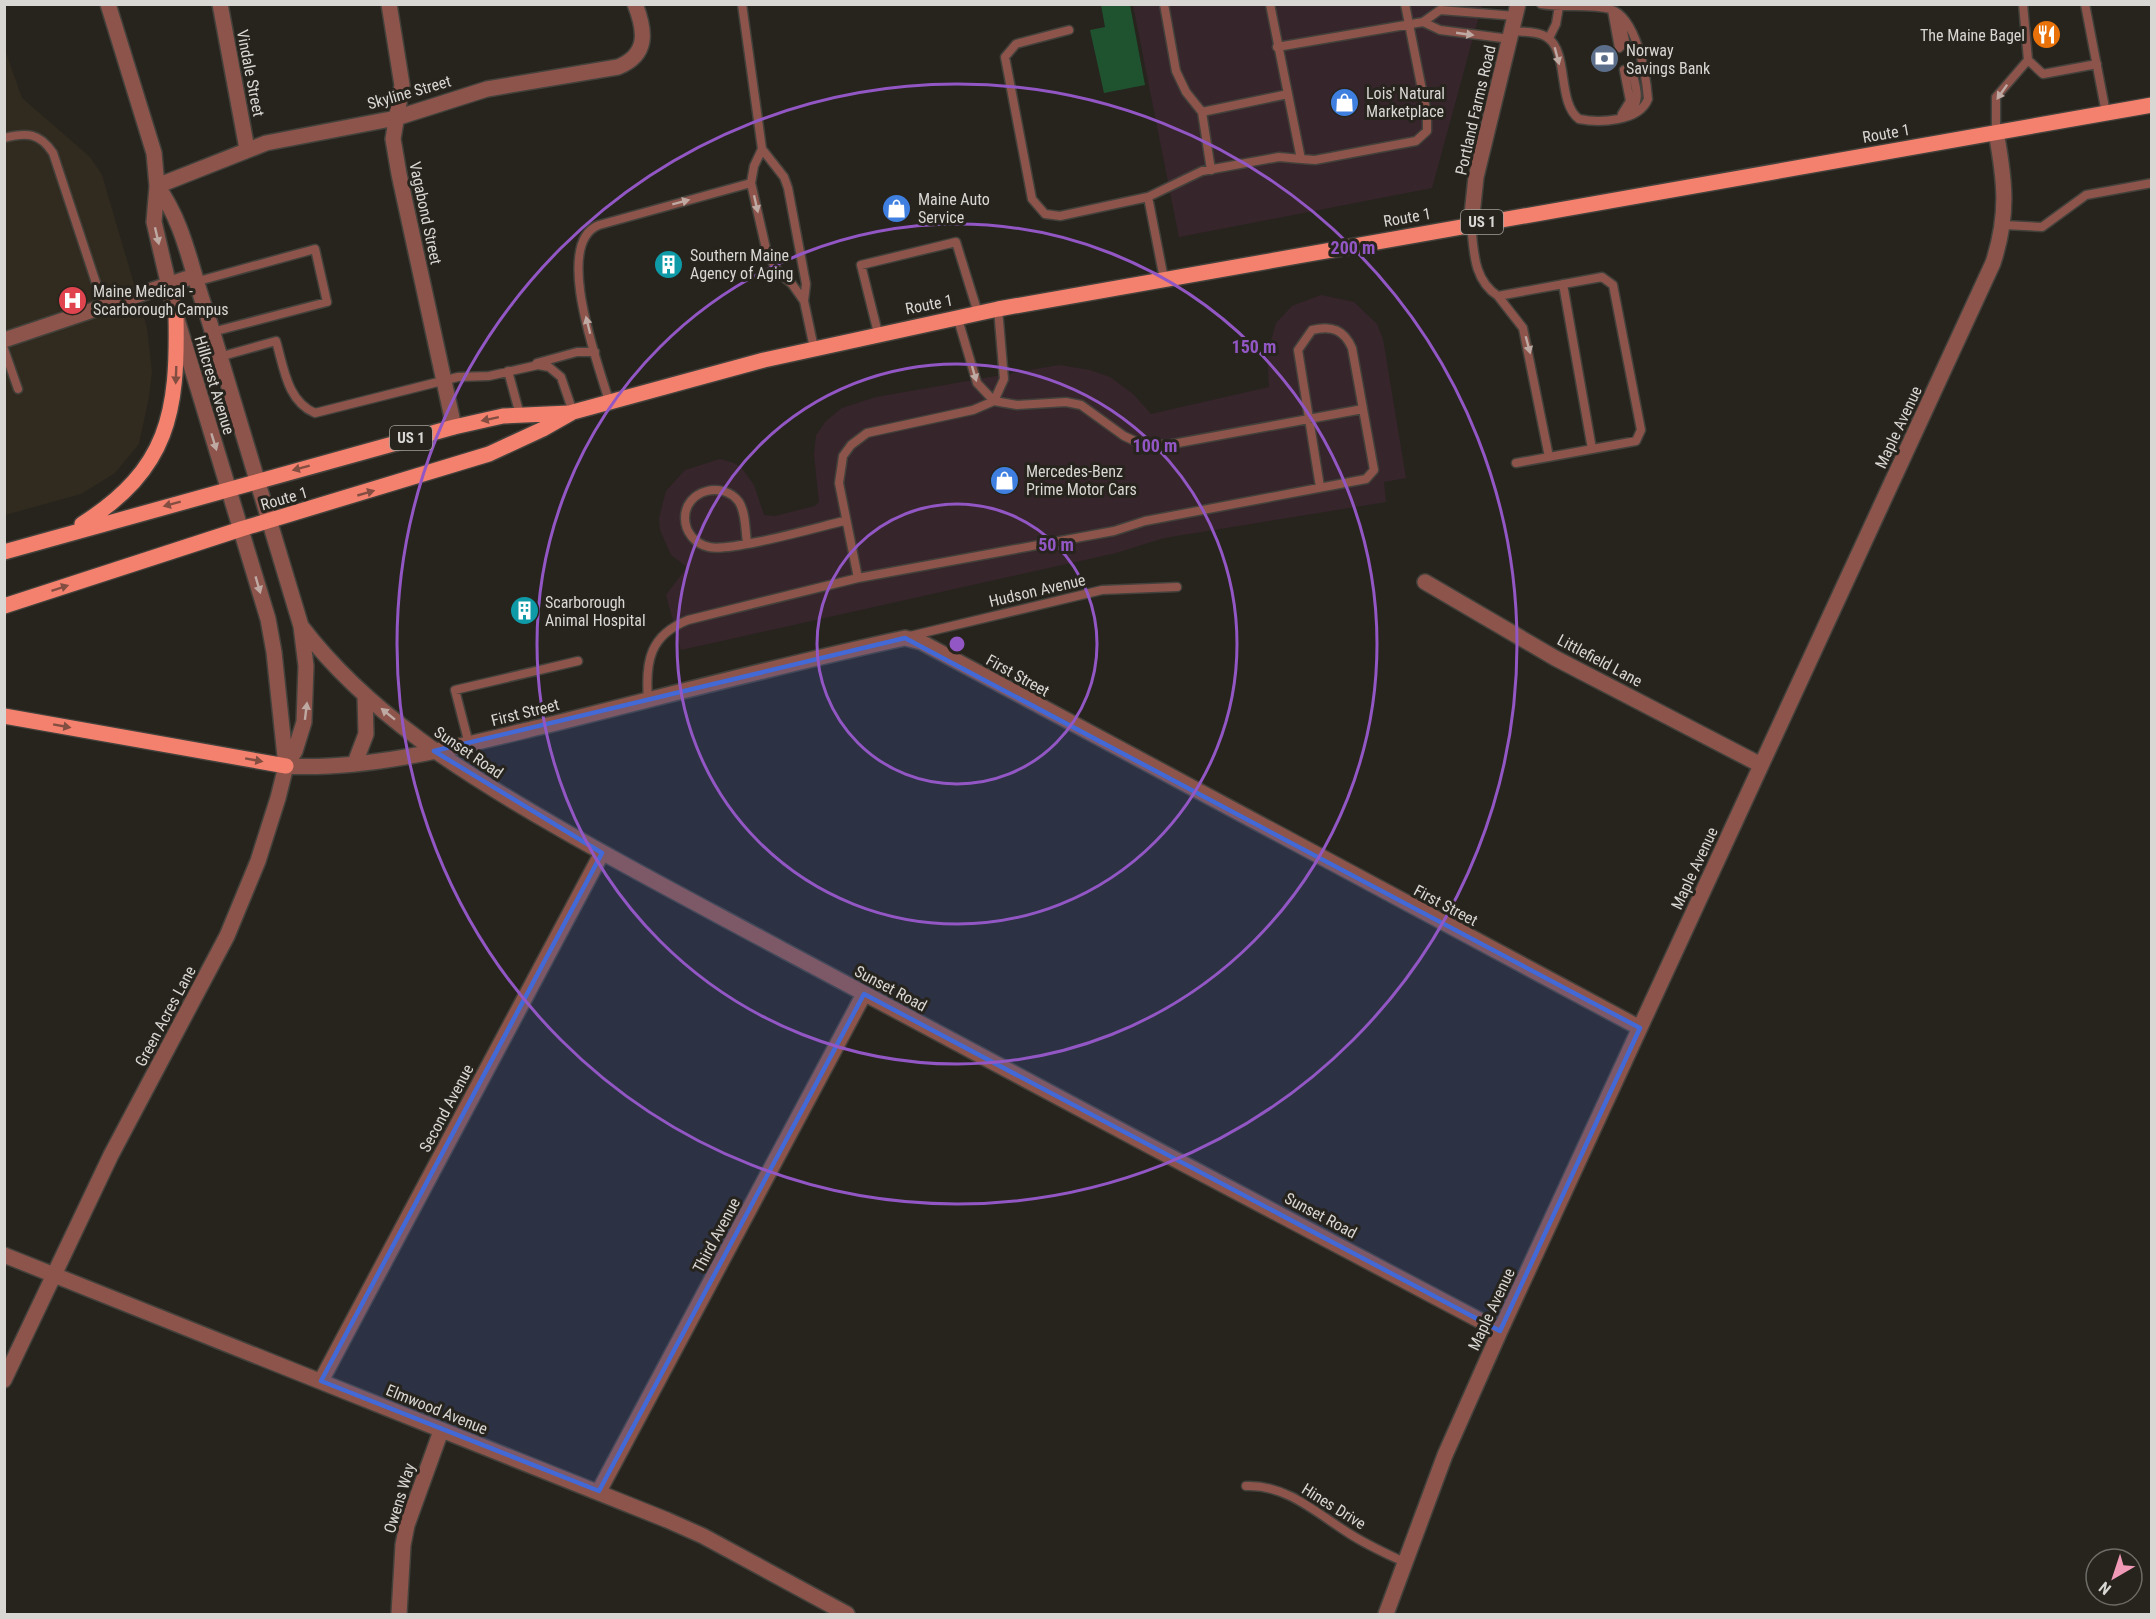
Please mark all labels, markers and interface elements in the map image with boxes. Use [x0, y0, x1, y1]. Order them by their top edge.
restaurant icon: The Maine Bagel [2030, 19, 2062, 51]
place label: The Maine Bagel [1920, 26, 2025, 45]
street label: Vindale Street [233, 28, 268, 119]
one-way arrow [1456, 29, 1475, 38]
place label: Norway Savings Bank [1626, 41, 1711, 78]
street label: Portland Farms Road [1451, 43, 1500, 177]
bank icon: Norway Savings Bank [1589, 43, 1621, 75]
one-way arrow [1553, 47, 1563, 66]
street label: Skyline Street [365, 71, 453, 113]
place label: Lois' Natural Marketplace [1366, 84, 1445, 121]
one-way arrow [1996, 84, 2008, 100]
shop icon: Lois' Natural Marketplace [1329, 86, 1361, 118]
street label: Route 1 [1861, 120, 1911, 147]
street label: Vagabond Street [405, 160, 446, 266]
place label: Maine Auto Service [918, 190, 990, 227]
shop icon: Maine Auto Service [881, 192, 913, 224]
one-way arrow [752, 195, 762, 214]
one-way arrow [672, 197, 690, 206]
street label: Route 1 [1382, 204, 1432, 231]
road number: US 1 [1461, 210, 1503, 234]
one-way arrow [153, 226, 162, 245]
text: 200 m [1331, 237, 1375, 258]
place label: Southern Maine Agency of Aging [690, 246, 793, 283]
building icon: Southern Maine Agency of Aging [653, 248, 685, 280]
place label: Maine Medical - Scarborough Campus [93, 282, 229, 319]
hospital icon: Maine Medical - Scarborough Campus [56, 284, 88, 316]
street label: Route 1 [904, 291, 954, 318]
one-way arrow [582, 316, 592, 334]
street label: Hillcrest Avenue [190, 333, 239, 437]
text: 150 m [1232, 336, 1276, 357]
one-way arrow [1524, 336, 1533, 354]
one-way arrow [970, 364, 979, 382]
one-way arrow [172, 365, 181, 384]
street label: Maple Avenue [1871, 383, 1926, 471]
one-way arrow [480, 415, 499, 424]
road number: US 1 [390, 426, 432, 450]
one-way arrow [210, 433, 219, 451]
text: 100 m [1133, 435, 1177, 456]
place label: Mercedes-Benz Prime Motor Cars [1026, 462, 1137, 499]
one-way arrow [292, 464, 310, 474]
shop icon: Mercedes-Benz Prime Motor Cars [989, 464, 1021, 496]
street label: Route 1 [258, 483, 310, 514]
one-way arrow [357, 488, 375, 497]
one-way arrow [163, 500, 181, 509]
text: 50 m [1038, 534, 1074, 555]
street label: Hudson Avenue [987, 570, 1087, 611]
one-way arrow [254, 576, 264, 594]
one-way arrow [51, 583, 69, 592]
place label: Scarborough Animal Hospital [545, 593, 646, 630]
building icon: Scarborough Animal Hospital [508, 595, 540, 627]
street label: Littlefield Lane [1554, 630, 1645, 691]
centre of rings [947, 634, 967, 654]
street label: First Street [983, 650, 1053, 701]
street label: First Street [489, 695, 561, 730]
one-way arrow [301, 702, 310, 721]
one-way arrow [380, 708, 396, 721]
one-way arrow [53, 722, 72, 731]
street label: Sunset Road [431, 722, 507, 782]
one-way arrow [245, 756, 264, 765]
street label: Maple Avenue [1667, 824, 1722, 912]
street label: First Street [1411, 881, 1481, 930]
street label: Sunset Road [851, 961, 930, 1015]
street label: Green Acres Lane [131, 963, 200, 1070]
street label: Second Avenue [415, 1061, 478, 1155]
street label: Sunset Road [1281, 1188, 1360, 1242]
street label: Third Avenue [689, 1195, 744, 1276]
street label: Maple Avenue [1464, 1265, 1519, 1353]
street label: Elmwood Avenue [383, 1380, 490, 1438]
street label: Owens Way [380, 1460, 419, 1536]
street label: Hines Drive [1298, 1479, 1369, 1533]
north arrow [2084, 1547, 2144, 1607]
text: N [2095, 1578, 2115, 1599]

